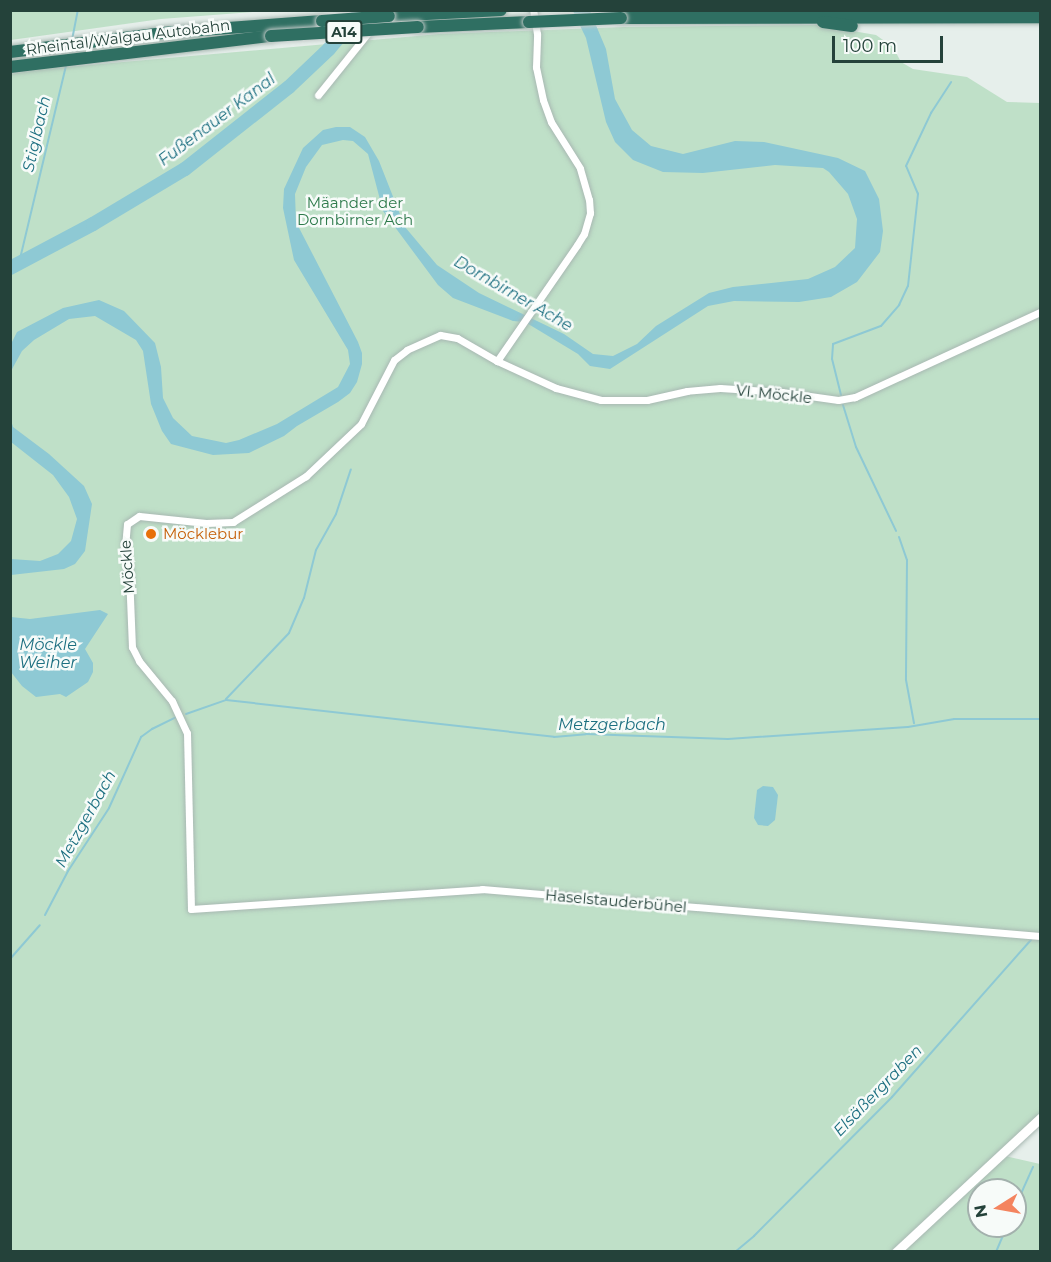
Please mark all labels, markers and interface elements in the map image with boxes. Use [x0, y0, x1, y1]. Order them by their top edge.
street label: Rheintal/Walgau Autobahn [25, 16, 231, 58]
road number: A14 [324, 21, 364, 43]
scale bar [835, 24, 946, 62]
text: 100 m [843, 35, 897, 57]
water label: Fußenauer Kanal [155, 70, 279, 170]
water label: Stiglbach [19, 94, 55, 174]
park label: Mäander der Dornbirner Ach [297, 193, 413, 228]
water label: Dornbirner Ache [450, 252, 576, 336]
street label: VI. Möckle [735, 381, 813, 407]
place label: Möcklebur [163, 525, 243, 543]
marker: Möcklebur [144, 527, 158, 541]
street label: Möckle [116, 539, 138, 595]
water label: Möckle Weiher [19, 635, 77, 673]
water label: Metzgerbach [558, 715, 666, 735]
water label: Metzgerbach [51, 767, 121, 871]
street label: Haselstauderbühel [544, 886, 688, 916]
water label: Elsäßergraben [830, 1041, 926, 1141]
north arrow [967, 1178, 1027, 1238]
text: N [970, 1203, 991, 1219]

